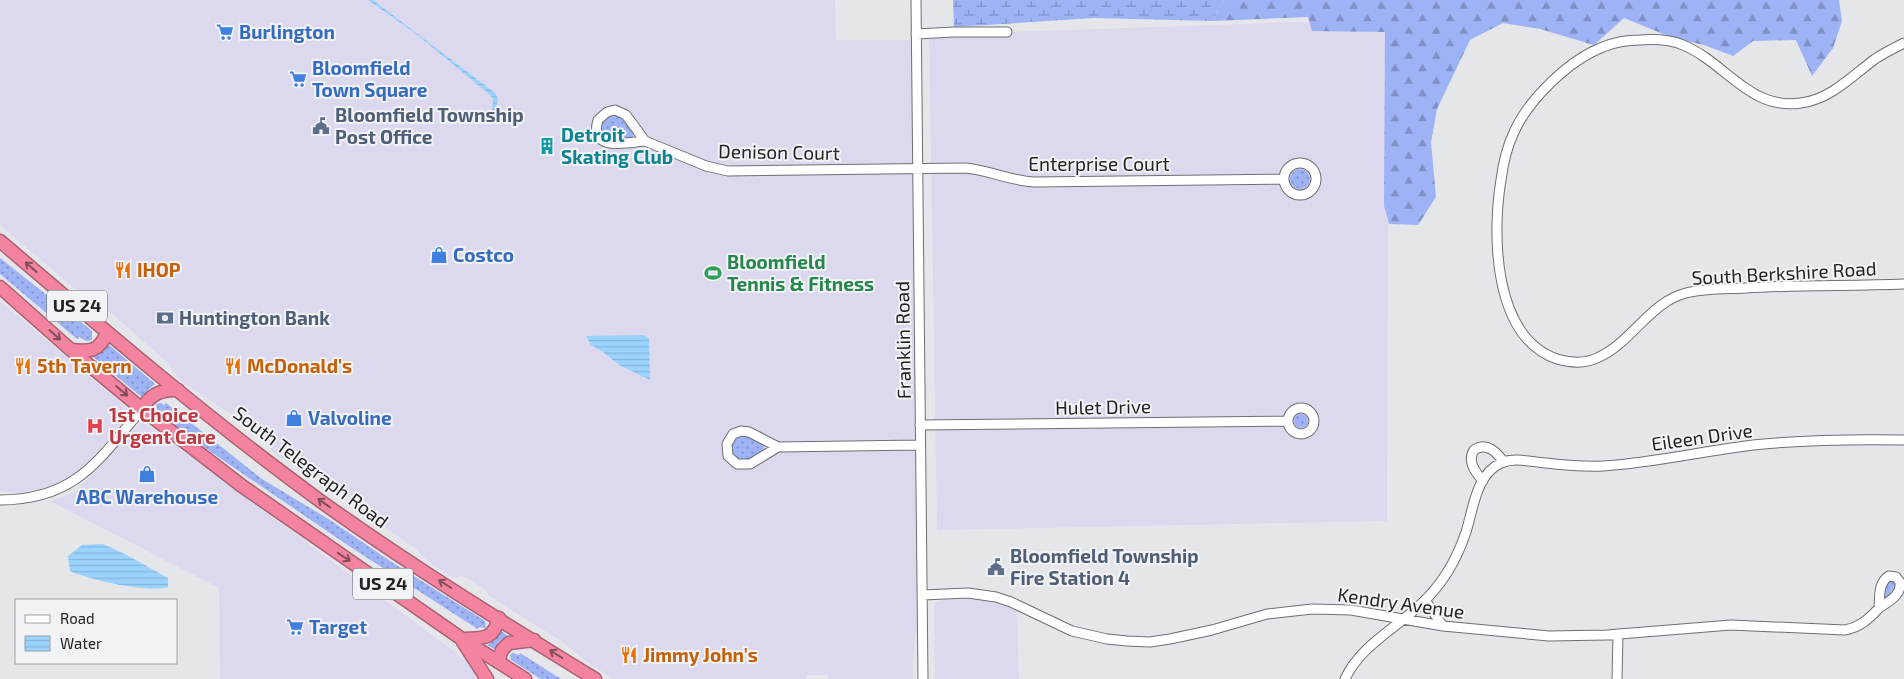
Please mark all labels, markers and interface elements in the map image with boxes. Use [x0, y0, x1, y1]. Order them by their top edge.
place label: Burlington [239, 20, 335, 43]
supermarket icon: Burlington [215, 22, 235, 42]
place label: Bloomfield Town Square [312, 56, 428, 101]
supermarket icon: Bloomfield Town Square [288, 69, 308, 89]
place label: Bloomfield Township Post Office [335, 103, 524, 148]
public building icon: Bloomfield Township Post Office [311, 116, 331, 136]
place label: Detroit Skating Club [561, 123, 673, 168]
building icon: Detroit Skating Club [537, 136, 557, 156]
street label: Denison Court [718, 139, 840, 164]
street label: Enterprise Court [1028, 152, 1170, 175]
place label: Costco [453, 243, 514, 266]
shop icon: Costco [429, 245, 449, 265]
place label: Bloomfield Tennis & Fitness [727, 250, 874, 295]
street label: South Berkshire Road [1691, 256, 1877, 289]
place label: IHOP [137, 258, 181, 281]
restaurant icon: IHOP [113, 260, 133, 280]
one-way arrow [25, 262, 38, 273]
sports icon: Bloomfield Tennis & Fitness [703, 263, 723, 283]
street label: Franklin Road [890, 281, 915, 399]
road number: US 24 [47, 290, 107, 322]
place label: Huntington Bank [179, 306, 330, 329]
bank icon: Huntington Bank [155, 308, 175, 328]
one-way arrow [48, 330, 61, 341]
place label: 5th Tavern [37, 354, 132, 377]
place label: McDonald's [247, 354, 352, 377]
restaurant icon: 5th Tavern [13, 356, 33, 376]
restaurant icon: McDonald's [223, 356, 243, 376]
one-way arrow [116, 385, 129, 397]
street label: Hulet Drive [1055, 394, 1151, 419]
street label: South Telegraph Road [229, 401, 393, 532]
place label: 1st Choice Urgent Care [109, 403, 216, 448]
place label: Valvoline [308, 406, 392, 429]
shop icon: Valvoline [284, 408, 304, 428]
hospital icon: 1st Choice Urgent Care [85, 416, 105, 436]
street label: Eileen Drive [1650, 418, 1754, 455]
shop icon: ABC Warehouse [137, 464, 157, 484]
place label: ABC Warehouse [76, 485, 218, 508]
one-way arrow [317, 498, 331, 508]
place label: Bloomfield Township Fire Station 4 [1010, 544, 1199, 589]
one-way arrow [337, 552, 351, 562]
public building icon: Bloomfield Township Fire Station 4 [986, 557, 1006, 577]
road number: US 24 [353, 568, 413, 600]
one-way arrow [438, 578, 452, 588]
street label: Kendry Avenue [1336, 582, 1466, 623]
legend [15, 599, 178, 664]
text: Road [60, 609, 95, 627]
place label: Target [309, 615, 367, 638]
supermarket icon: Target [285, 617, 305, 637]
text: Water [60, 634, 102, 652]
place label: Jimmy John's [643, 643, 758, 667]
restaurant icon: Jimmy John's [619, 645, 639, 665]
one-way arrow [549, 649, 563, 659]

